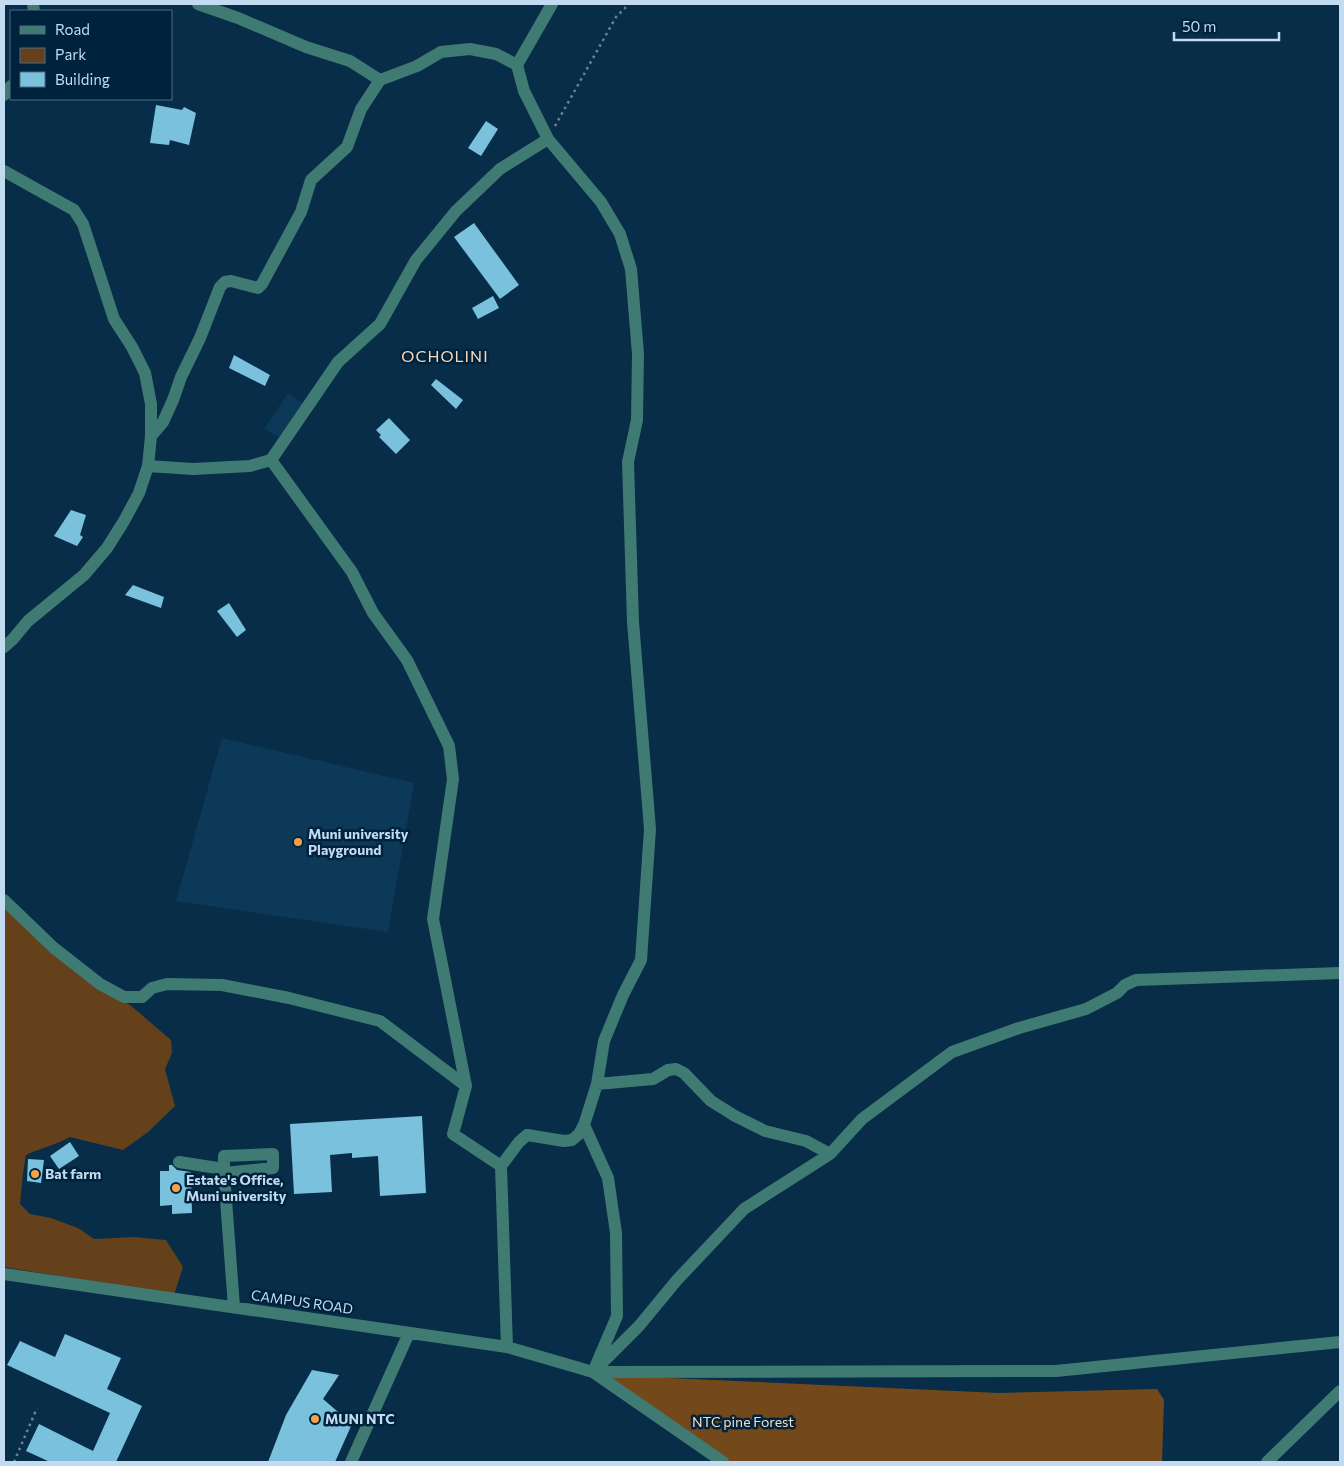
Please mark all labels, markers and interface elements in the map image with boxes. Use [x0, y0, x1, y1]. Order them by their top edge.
legend [10, 10, 172, 100]
scale bar [1174, 10, 1279, 42]
text: 50 m [1182, 17, 1216, 35]
text: Road [55, 20, 90, 38]
text: Park [55, 45, 86, 63]
text: Building [55, 70, 110, 88]
district label: OCHOLINI [401, 346, 489, 365]
place label: Muni university Playground [308, 825, 409, 858]
marker: Muni university Playground [292, 836, 304, 848]
place label: Bat farm [45, 1165, 101, 1182]
marker: Bat farm [29, 1168, 41, 1180]
place label: Estate's Office, Muni university [186, 1171, 287, 1204]
marker: Estate's Office, Muni university [170, 1182, 182, 1194]
street label: CAMPUS ROAD [250, 1286, 354, 1317]
place label: MUNI NTC [325, 1410, 395, 1427]
marker: MUNI NTC [309, 1413, 321, 1425]
park label: NTC pine Forest [692, 1413, 794, 1430]

